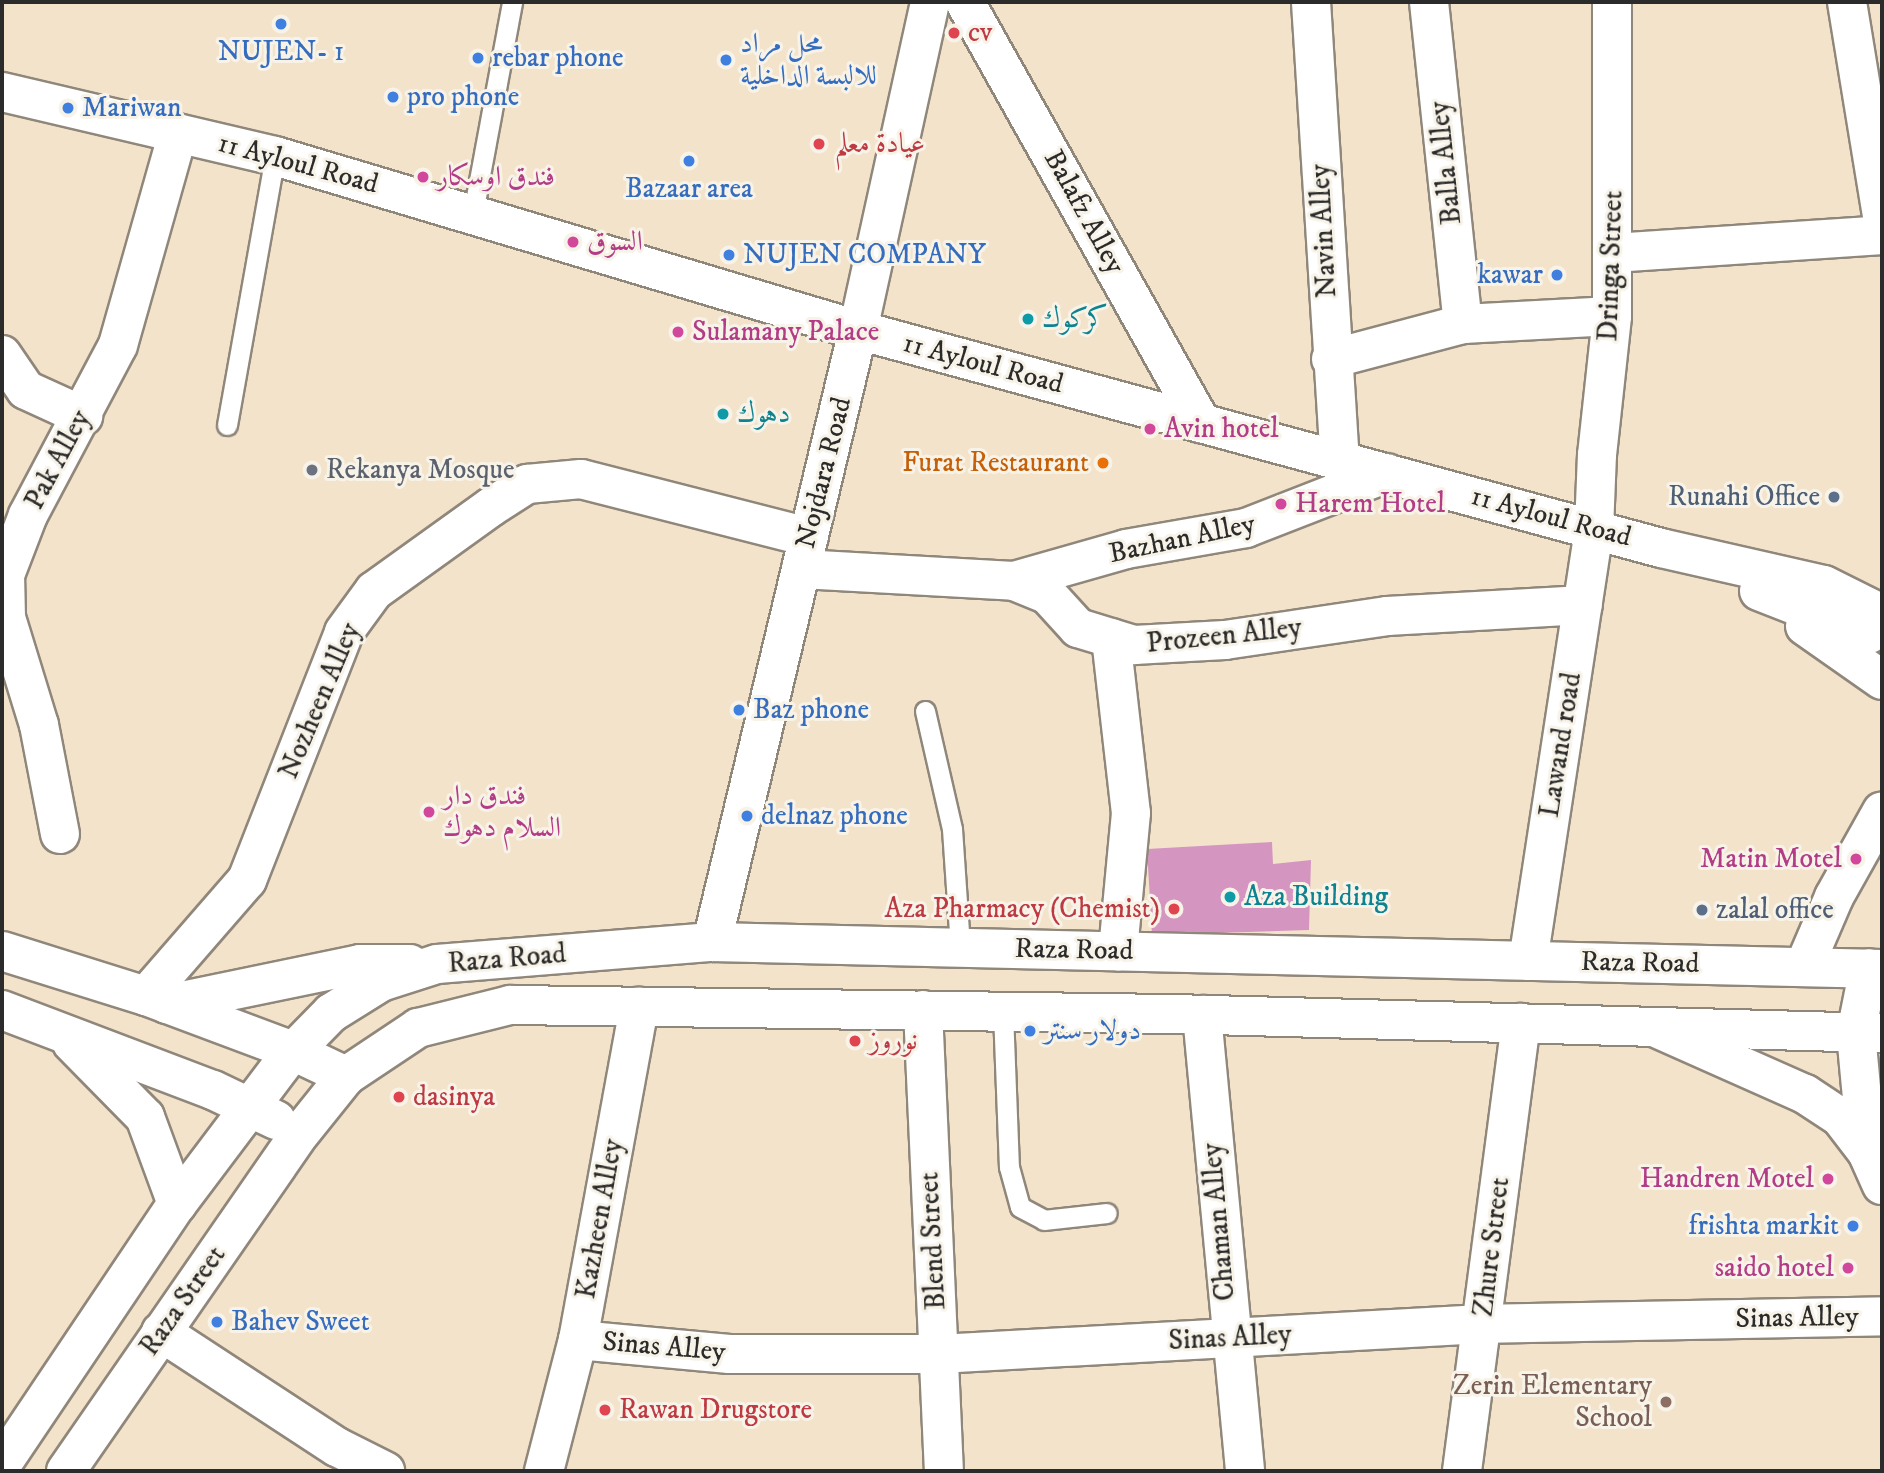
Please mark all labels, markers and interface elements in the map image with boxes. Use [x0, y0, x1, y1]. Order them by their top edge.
marker: NUJEN- 1 [273, 16, 289, 32]
place label: cv [968, 16, 992, 50]
marker: cv [946, 25, 962, 41]
place label: محل مراد للالبسة الداخلية [740, 27, 877, 93]
place label: NUJEN- 1 [218, 35, 344, 69]
place label: rebar phone [492, 41, 624, 75]
marker: rebar phone [470, 50, 486, 66]
marker: محل مراد للالبسة الداخلية [718, 52, 734, 68]
place label: pro phone [407, 80, 519, 114]
marker: pro phone [385, 89, 401, 105]
place label: Mariwan [82, 91, 182, 125]
marker: Mariwan [60, 100, 76, 116]
street label: Balla Alley [1423, 100, 1469, 226]
street label: 11 Ayloul Road [214, 126, 382, 202]
place label: عيادة معلم [835, 127, 925, 161]
marker: عيادة معلم [809, 134, 829, 154]
street label: Balafz Alley [1036, 144, 1132, 280]
marker: Bazaar area [681, 153, 697, 169]
place label: فندق اوسكار [437, 160, 555, 194]
street label: Navin Alley [1304, 163, 1344, 299]
marker: فندق اوسكار [415, 169, 431, 185]
place label: Bazaar area [625, 172, 753, 206]
street label: Dringa Street [1592, 190, 1630, 342]
place label: السوق [587, 225, 643, 259]
marker: السوق [565, 234, 581, 250]
place label: NUJEN COMPANY [743, 238, 986, 272]
marker: NUJEN COMPANY [721, 247, 737, 263]
place label: kawar [1477, 258, 1543, 292]
marker: kawar [1549, 267, 1565, 283]
place label: كركوك [1042, 302, 1108, 336]
marker: كركوك [1020, 311, 1036, 327]
place label: Sulamany Palace [692, 315, 879, 349]
marker: Sulamany Palace [670, 324, 686, 340]
street label: 11 Ayloul Road [899, 326, 1067, 402]
street label: Nojdara Road [789, 394, 859, 552]
place label: دهوك [737, 397, 790, 431]
street label: Pak Alley [18, 405, 98, 515]
marker: دهوك [715, 406, 731, 422]
place label: Avin hotel [1164, 412, 1279, 446]
marker: Avin hotel [1142, 421, 1158, 437]
place label: Furat Restaurant [902, 446, 1089, 480]
place label: Rekanya Mosque [326, 453, 515, 487]
marker: Furat Restaurant [1095, 455, 1111, 471]
marker: Rekanya Mosque [304, 462, 320, 478]
street label: 11 Ayloul Road [1467, 479, 1635, 555]
place label: Runahi Office [1668, 480, 1820, 514]
place label: Harem Hotel [1295, 487, 1445, 521]
marker: Runahi Office [1826, 489, 1842, 505]
marker: Harem Hotel [1273, 496, 1289, 512]
street label: Bazhan Alley [1106, 507, 1258, 571]
street label: Prozeen Alley [1145, 611, 1303, 661]
street label: Nozheen Alley [272, 618, 368, 784]
street label: Lawand road [1533, 670, 1589, 820]
place label: Baz phone [753, 693, 869, 727]
marker: Baz phone [731, 702, 747, 718]
place label: فندق دار السلام دهوك [443, 779, 561, 845]
place label: delnaz phone [761, 799, 908, 833]
marker: فندق دار السلام دهوك [421, 804, 437, 820]
marker: delnaz phone [739, 808, 755, 824]
place label: Matin Motel [1700, 842, 1842, 876]
marker: Matin Motel [1848, 851, 1864, 867]
place label: Aza Building [1244, 880, 1388, 914]
marker: Aza Building [1222, 889, 1238, 905]
place label: Aza Pharmacy (Chemist) [885, 892, 1160, 926]
place label: zalal office [1716, 893, 1834, 927]
marker: Aza Pharmacy (Chemist) [1166, 901, 1182, 917]
marker: zalal office [1694, 902, 1710, 918]
street label: Raza Road [1014, 932, 1134, 968]
street label: Raza Road [446, 937, 568, 981]
street label: Raza Road [1580, 945, 1700, 981]
place label: دولار سنتر [1044, 1014, 1141, 1048]
marker: دولار سنتر [1022, 1023, 1038, 1039]
place label: نوروز [869, 1024, 918, 1058]
marker: نوروز [847, 1033, 863, 1049]
place label: dasinya [413, 1080, 495, 1114]
marker: dasinya [391, 1089, 407, 1105]
street label: Kazheen Alley [569, 1137, 631, 1301]
street label: Chaman Alley [1195, 1142, 1243, 1302]
place label: Handren Motel [1640, 1162, 1814, 1196]
street label: Blend Street [913, 1171, 953, 1311]
marker: Handren Motel [1820, 1171, 1836, 1187]
street label: Zhure Street [1467, 1175, 1517, 1319]
place label: frishta markit [1689, 1209, 1839, 1243]
marker: frishta markit [1845, 1218, 1861, 1234]
street label: Raza Street [133, 1239, 233, 1363]
place label: saido hotel [1715, 1251, 1834, 1285]
marker: saido hotel [1840, 1260, 1856, 1276]
street label: Sinas Alley [1735, 1300, 1859, 1336]
place label: Bahev Sweet [231, 1305, 370, 1339]
marker: Bahev Sweet [209, 1314, 225, 1330]
street label: Sinas Alley [1168, 1318, 1292, 1358]
street label: Sinas Alley [601, 1325, 727, 1369]
place label: Zerin Elementary School [1453, 1369, 1652, 1435]
place label: Rawan Drugstore [619, 1393, 812, 1427]
marker: Zerin Elementary School [1658, 1394, 1674, 1410]
marker: Rawan Drugstore [597, 1402, 613, 1418]

